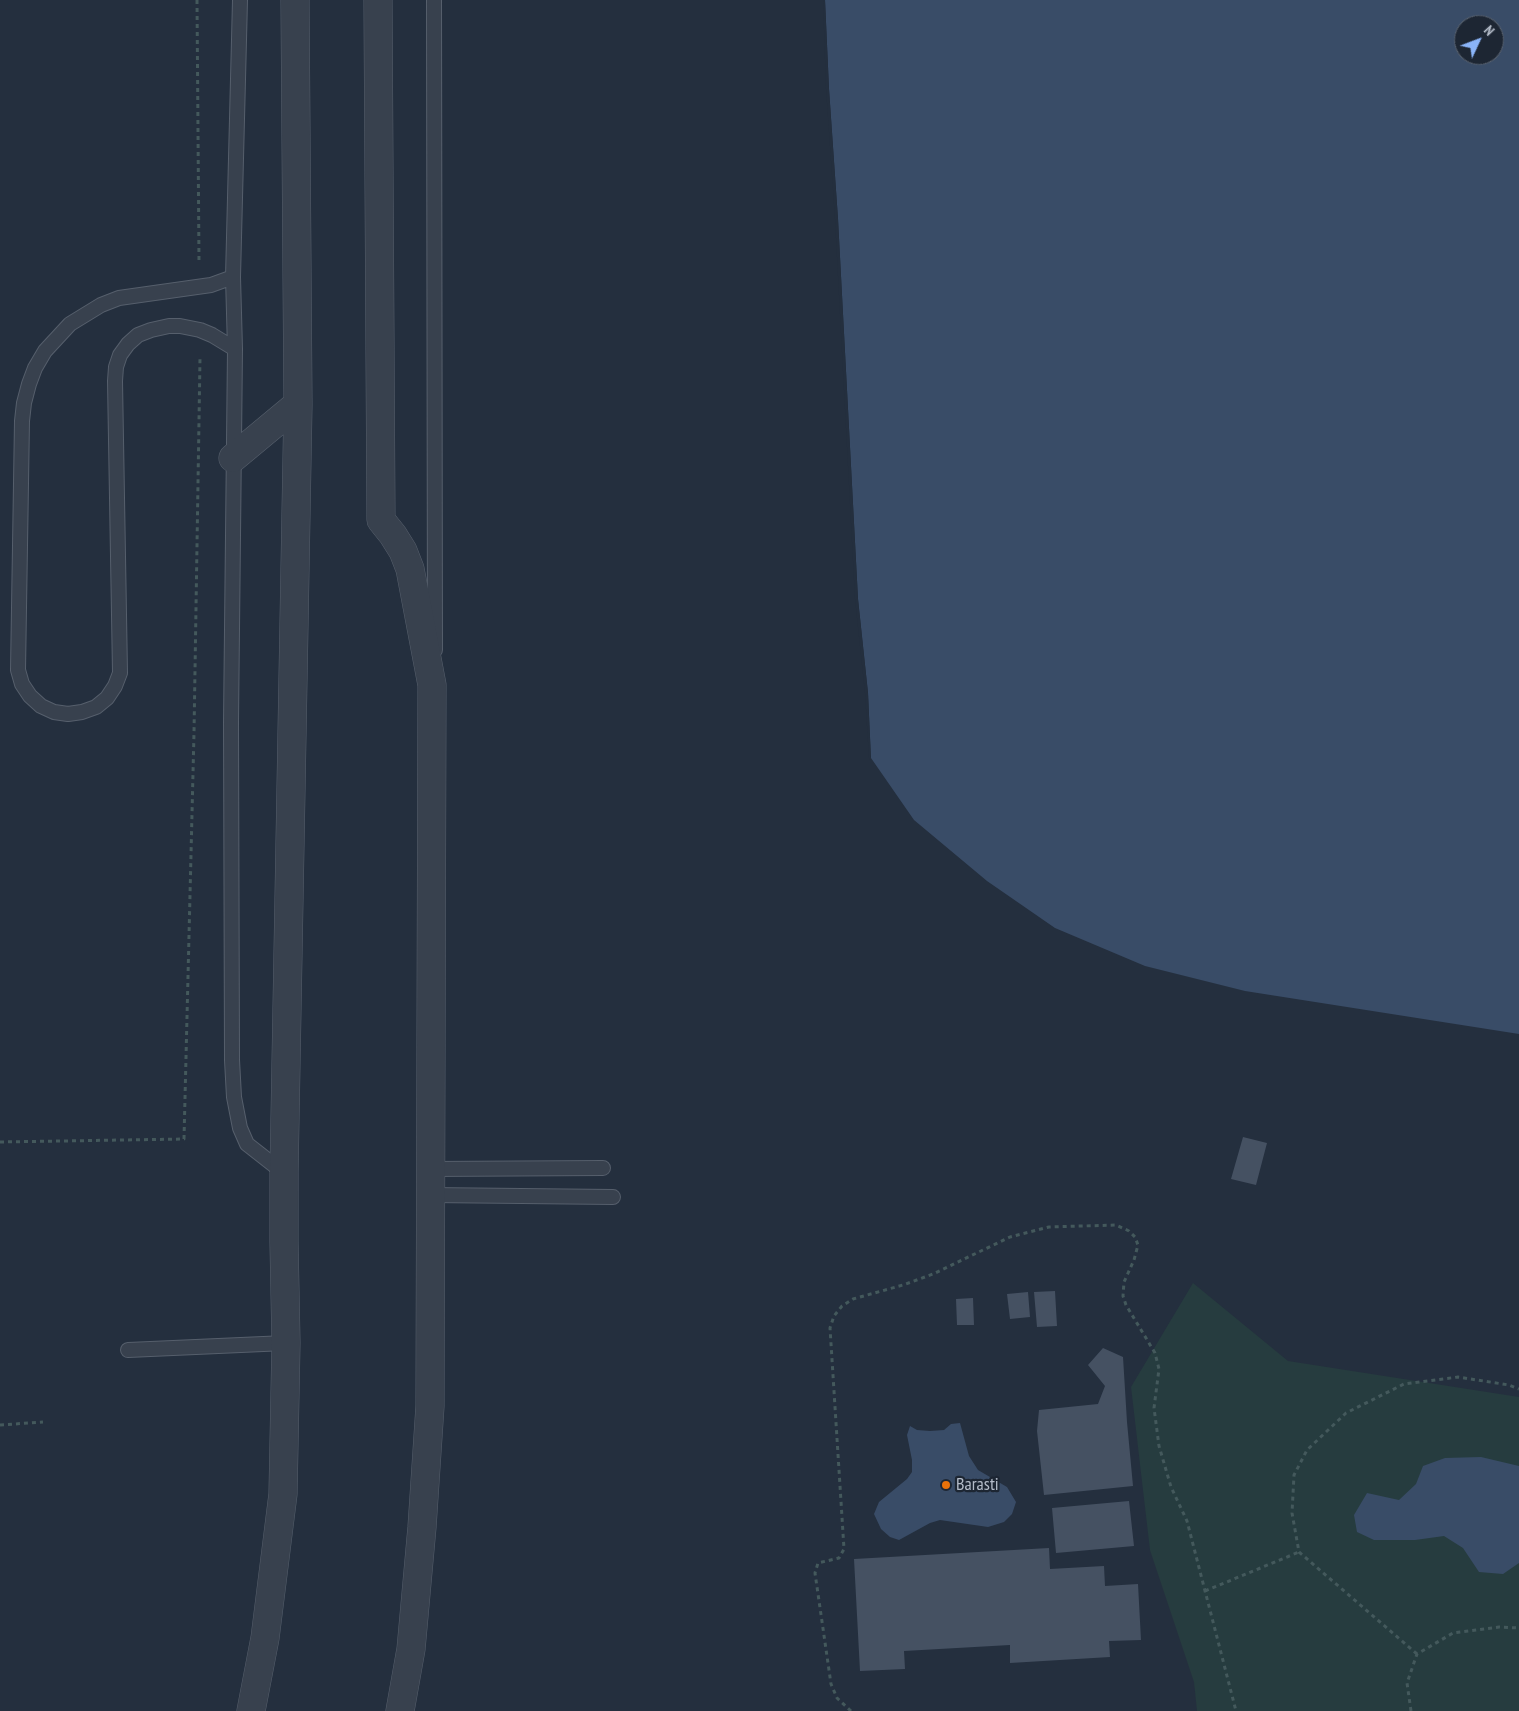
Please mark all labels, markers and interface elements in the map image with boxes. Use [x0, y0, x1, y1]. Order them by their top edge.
north arrow [1454, 15, 1504, 65]
text: N [1480, 22, 1498, 39]
place label: Barasti [956, 1474, 999, 1496]
marker: Barasti [940, 1479, 952, 1491]

